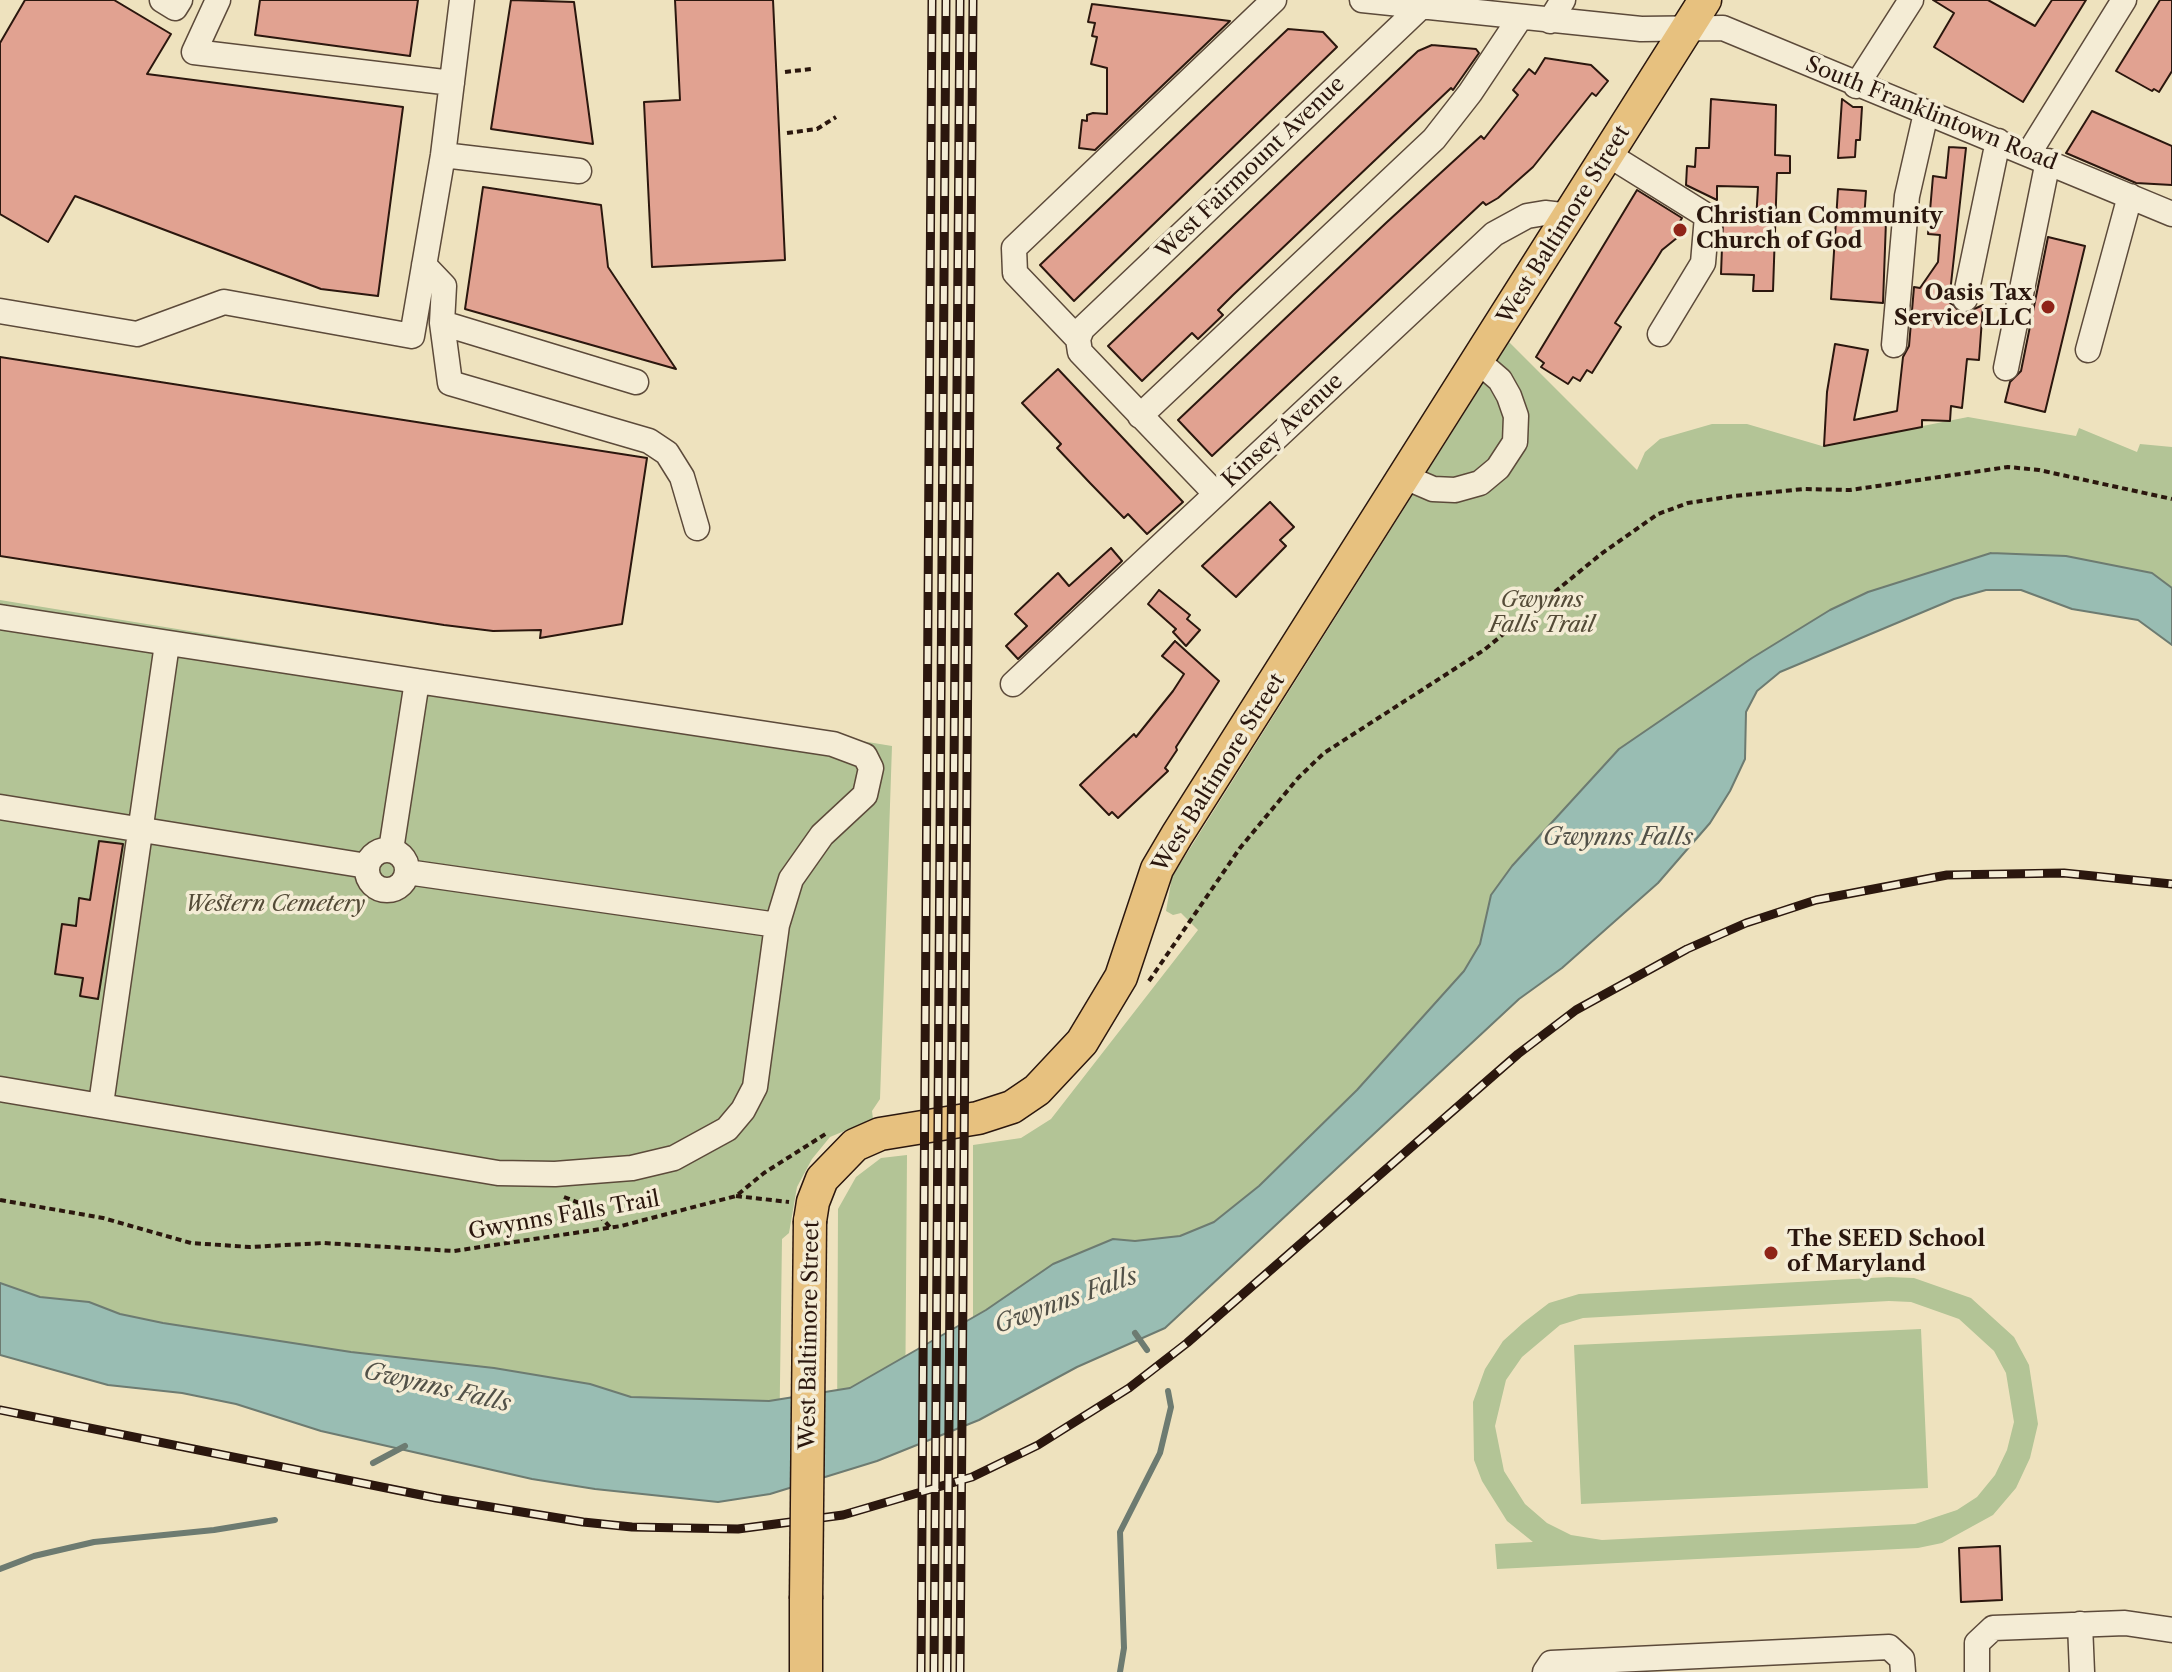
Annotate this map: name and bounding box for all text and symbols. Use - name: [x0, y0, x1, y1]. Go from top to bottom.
- street label: South Franklintown Road: [1801, 51, 2061, 177]
- street label: West Fairmount Avenue: [1151, 71, 1351, 265]
- street label: West Baltimore Street: [1492, 121, 1636, 329]
- place label: Christian Community Church of God: [1696, 204, 1943, 256]
- marker: Christian Community Church of God: [1671, 221, 1689, 239]
- place label: Oasis Tax Service LLC: [1894, 281, 2032, 332]
- marker: Oasis Tax Service LLC: [2039, 298, 2057, 316]
- street label: Kinsey Avenue: [1217, 368, 1349, 494]
- park label: Gwynns Falls Trail: [1489, 588, 1595, 640]
- street label: West Baltimore Street: [1147, 669, 1291, 877]
- water label: Gwynns Falls: [1543, 824, 1693, 852]
- park label: Western Cemetery: [185, 892, 365, 918]
- street label: Gwynns Falls Trail: [466, 1186, 662, 1246]
- street label: West Baltimore Street: [795, 1220, 825, 1450]
- place label: The SEED School of Maryland: [1787, 1227, 1985, 1278]
- marker: The SEED School of Maryland: [1762, 1244, 1780, 1262]
- water label: Gwynns Falls: [990, 1262, 1142, 1340]
- water label: Gwynns Falls: [360, 1357, 514, 1419]

